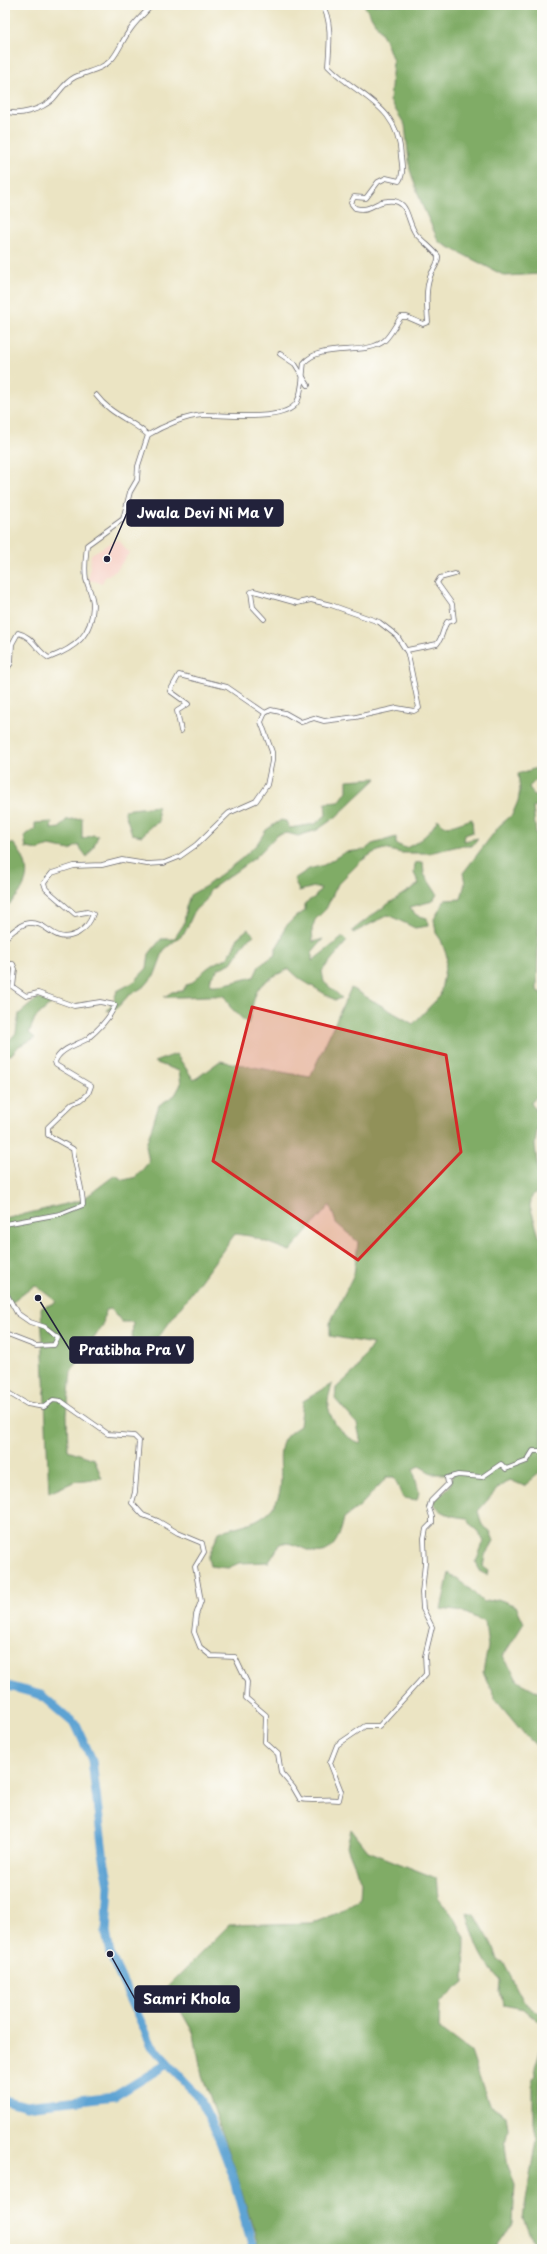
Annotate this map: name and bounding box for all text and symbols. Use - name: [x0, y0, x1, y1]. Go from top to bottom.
- callout: Jwala Devi Ni Ma V: [127, 500, 283, 526]
- text: Jwala Devi Ni Ma V: [137, 502, 274, 523]
- callout: Pratibha Pra V: [70, 1337, 193, 1363]
- text: Pratibha Pra V: [79, 1339, 185, 1360]
- callout: Samri Khola: [135, 1986, 239, 2012]
- text: Samri Khola: [143, 1988, 231, 2009]

